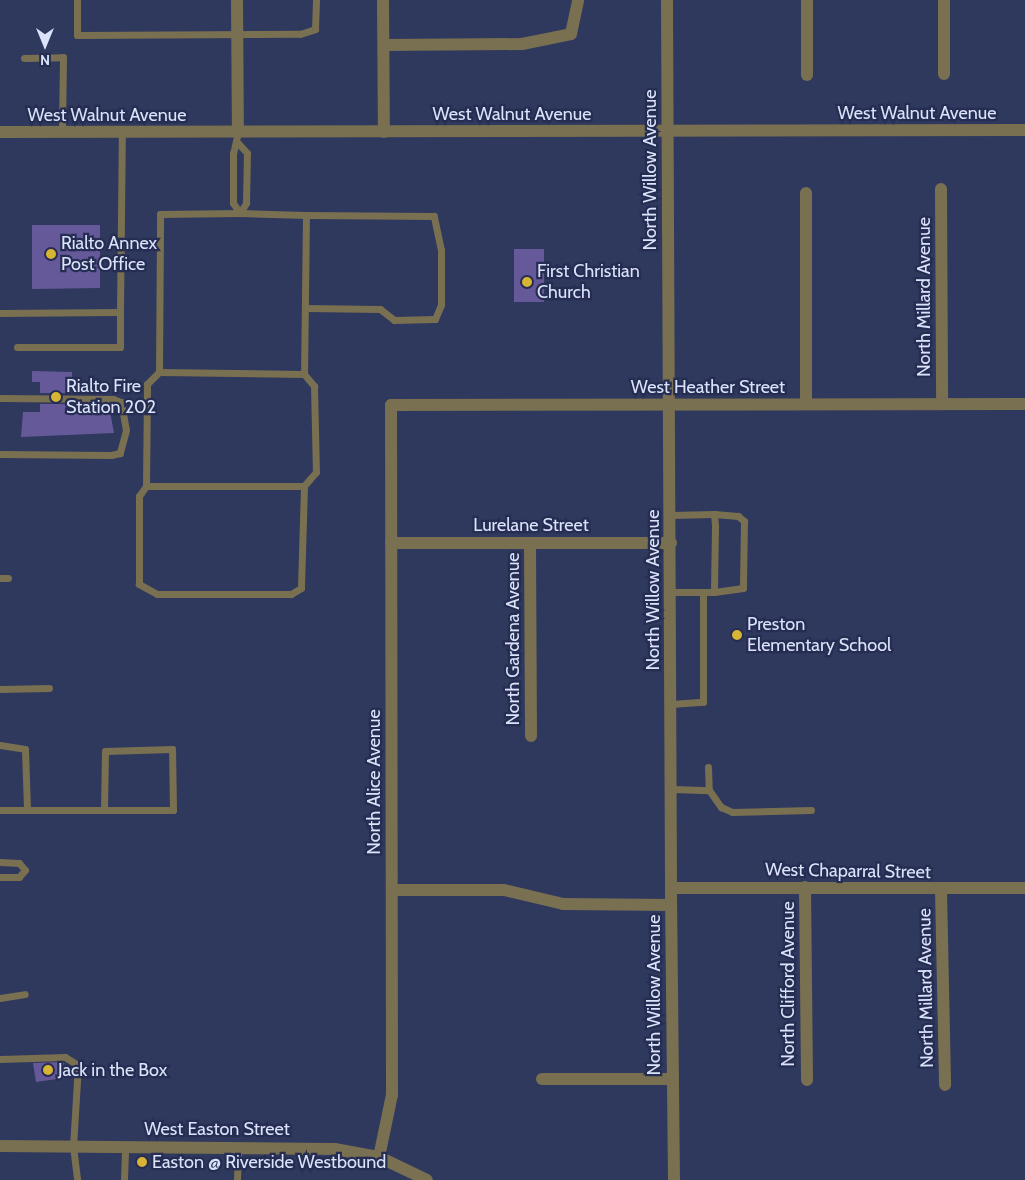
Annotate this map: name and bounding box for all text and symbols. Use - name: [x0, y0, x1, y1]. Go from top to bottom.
- north arrow: [20, 20, 70, 70]
- text: N: [40, 51, 50, 69]
- street label: North Willow Avenue: [639, 89, 661, 251]
- street label: West Walnut Avenue: [838, 102, 996, 124]
- street label: West Walnut Avenue: [433, 103, 591, 125]
- street label: West Walnut Avenue: [28, 104, 186, 126]
- street label: North Millard Avenue: [913, 217, 935, 377]
- place label: Rialto Annex Post Office: [61, 233, 157, 276]
- marker: Rialto Annex Post Office: [45, 248, 57, 260]
- place label: First Christian Church: [537, 261, 640, 304]
- marker: First Christian Church: [521, 276, 533, 288]
- place label: Rialto Fire Station 202: [66, 376, 156, 418]
- street label: West Heather Street: [631, 376, 785, 398]
- marker: Rialto Fire Station 202: [50, 391, 62, 403]
- street label: North Willow Avenue: [642, 509, 664, 671]
- street label: Lurelane Street: [473, 514, 589, 536]
- street label: North Gardena Avenue: [502, 552, 524, 726]
- place label: Preston Elementary School: [747, 614, 891, 656]
- marker: Preston Elementary School: [731, 629, 743, 641]
- street label: North Alice Avenue: [363, 709, 385, 855]
- street label: West Chaparral Street: [765, 859, 931, 883]
- street label: North Clifford Avenue: [777, 901, 799, 1067]
- street label: North Millard Avenue: [914, 908, 938, 1068]
- street label: North Willow Avenue: [643, 914, 665, 1076]
- place label: Jack in the Box: [58, 1059, 167, 1081]
- marker: Jack in the Box: [42, 1064, 54, 1076]
- street label: West Easton Street: [144, 1118, 290, 1140]
- place label: Easton @ Riverside Westbound: [152, 1151, 386, 1173]
- marker: Easton @ Riverside Westbound: [136, 1156, 148, 1168]

